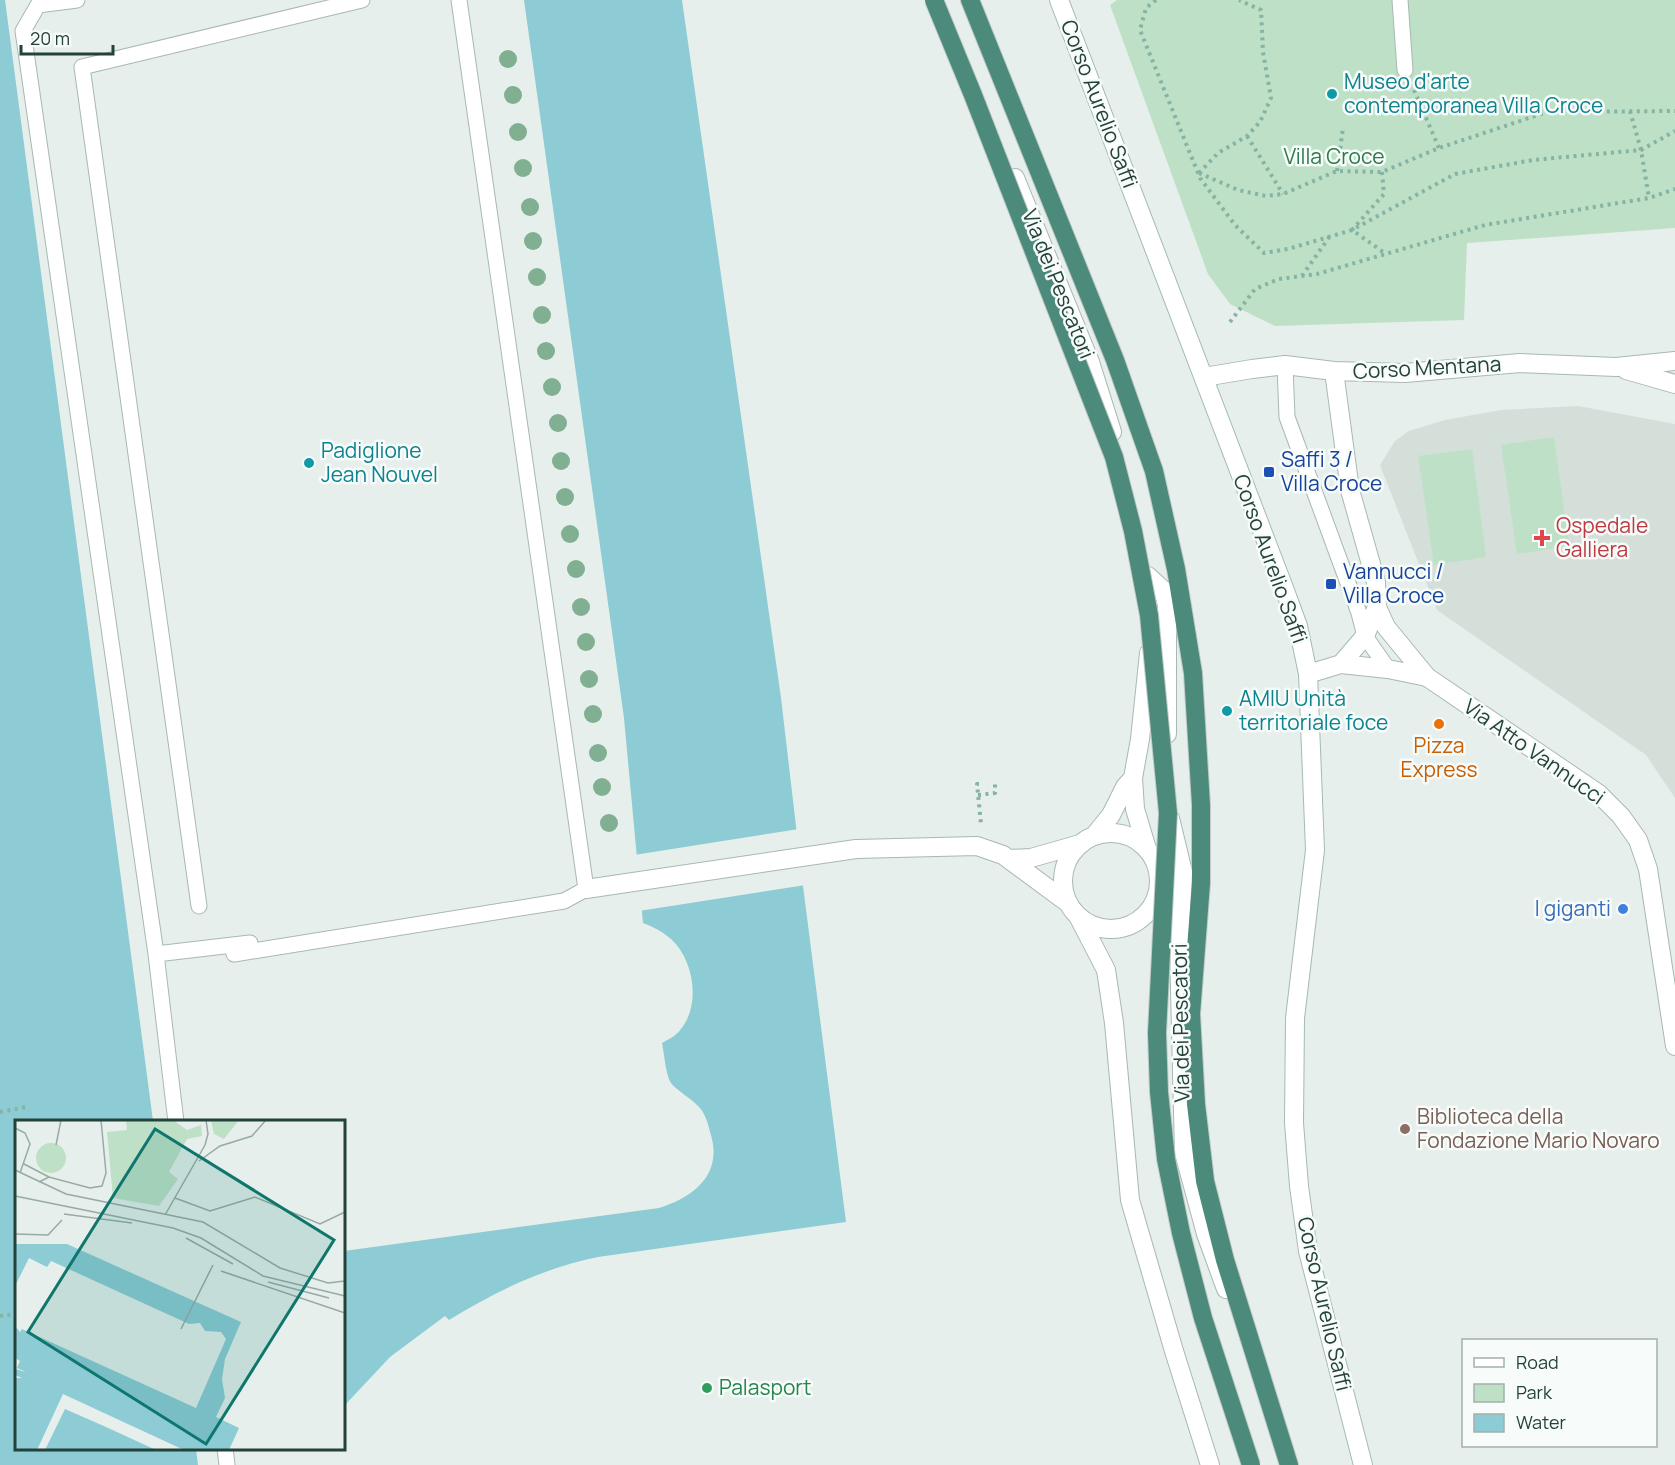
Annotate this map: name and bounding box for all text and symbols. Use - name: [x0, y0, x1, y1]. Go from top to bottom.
- street label: Corso Aurelio Saffi: [1055, 16, 1145, 192]
- scale bar: [21, 18, 112, 56]
- text: 20 m: [30, 26, 70, 50]
- place label: Museo d'arte contemporanea Villa Croce: [1344, 67, 1603, 119]
- marker: Museo d'arte contemporanea Villa Croce: [1325, 87, 1339, 101]
- park label: Villa Croce: [1283, 142, 1385, 170]
- street label: Via dei Pescatori: [1016, 205, 1102, 363]
- street label: Corso Mentana: [1352, 349, 1502, 385]
- place label: Padiglione Jean Nouvel: [321, 436, 438, 488]
- place label: Saffi 3 / Villa Croce: [1281, 445, 1382, 497]
- marker: Padiglione Jean Nouvel: [302, 456, 316, 470]
- marker: Saffi 3 / Villa Croce: [1262, 465, 1276, 479]
- street label: Corso Aurelio Saffi: [1227, 470, 1315, 647]
- place label: Ospedale Galliera: [1556, 511, 1648, 563]
- marker: Ospedale Galliera: [1533, 529, 1551, 547]
- place label: Vannucci / Villa Croce: [1343, 557, 1444, 609]
- marker: Vannucci / Villa Croce: [1324, 577, 1338, 591]
- place label: AMIU Unità territoriale foce: [1239, 684, 1388, 736]
- street label: Via Atto Vannucci: [1458, 692, 1611, 811]
- marker: AMIU Unità territoriale foce: [1220, 704, 1234, 718]
- marker: Pizza Express: [1432, 717, 1446, 731]
- place label: Pizza Express: [1400, 731, 1478, 783]
- place label: I giganti: [1535, 894, 1611, 922]
- marker: I giganti: [1616, 902, 1630, 916]
- street label: Via dei Pescatori: [1165, 943, 1195, 1103]
- place label: Biblioteca della Fondazione Mario Novaro: [1417, 1102, 1660, 1154]
- inset map: [15, 1120, 345, 1450]
- marker: Biblioteca della Fondazione Mario Novaro: [1398, 1122, 1412, 1136]
- street label: Corso Aurelio Saffi: [1291, 1214, 1359, 1394]
- legend: [1462, 1339, 1657, 1447]
- text: Road: [1516, 1350, 1559, 1374]
- place label: Palasport: [719, 1373, 811, 1401]
- text: Park: [1516, 1380, 1553, 1404]
- marker: Palasport: [700, 1381, 714, 1395]
- text: Water: [1516, 1410, 1566, 1434]

